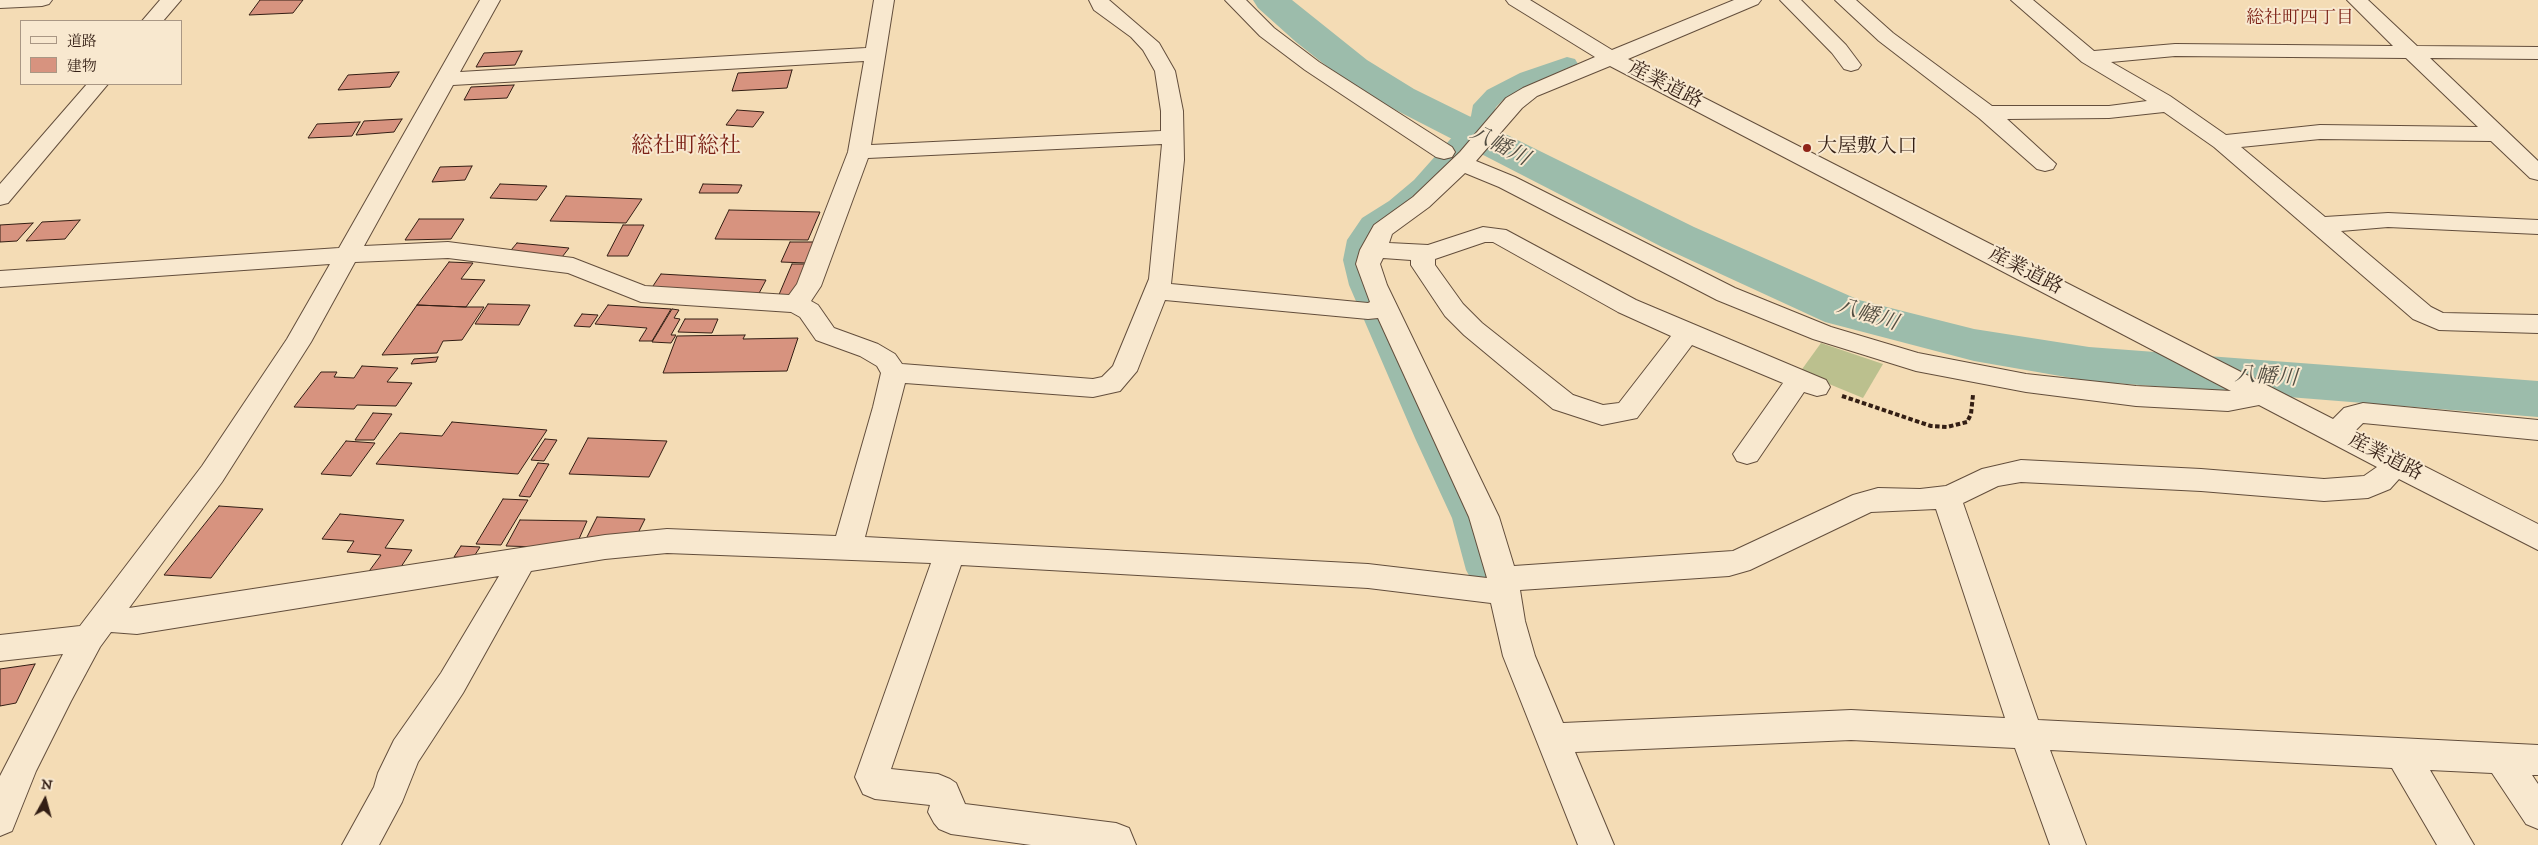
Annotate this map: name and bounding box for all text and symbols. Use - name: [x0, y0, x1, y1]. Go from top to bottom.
- district label: 総社町四丁目: [2246, 8, 2354, 30]
- legend: [20, 20, 182, 85]
- text: 道路: [67, 32, 97, 51]
- text: 建物: [67, 57, 97, 76]
- street label: 産業道路: [1624, 57, 1706, 115]
- water label: 八幡川: [1465, 121, 1533, 173]
- district label: 総社町総社: [631, 134, 741, 160]
- place label: 大屋敷入口: [1817, 136, 1917, 160]
- marker: 大屋敷入口: [1801, 142, 1813, 154]
- street label: 産業道路: [1984, 243, 2066, 301]
- water label: 八幡川: [1833, 295, 1901, 337]
- water label: 八幡川: [2234, 363, 2298, 393]
- street label: 産業道路: [2344, 429, 2426, 487]
- north arrow: [20, 775, 70, 825]
- text: N: [40, 775, 54, 795]

